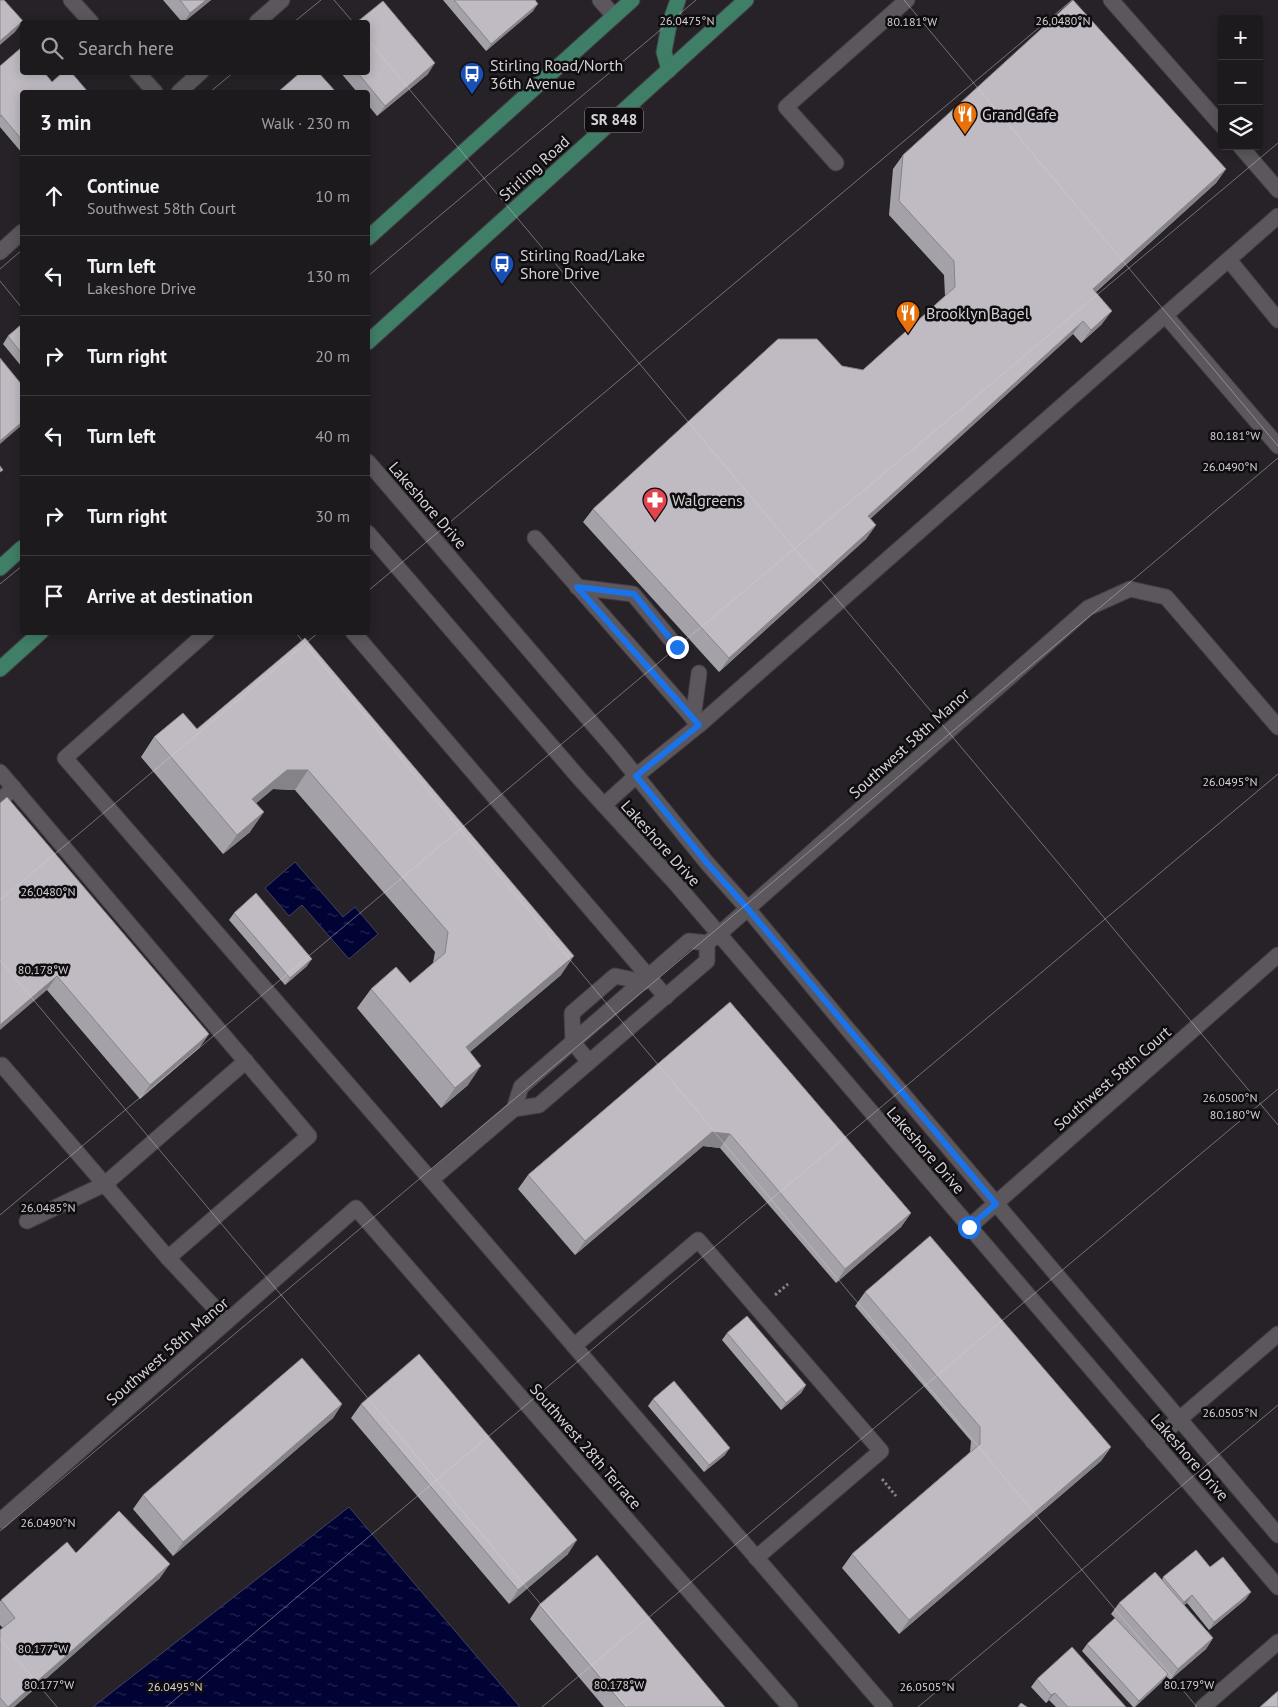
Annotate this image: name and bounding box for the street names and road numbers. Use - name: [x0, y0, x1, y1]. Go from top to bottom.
- road number: SR 848: [585, 108, 643, 132]
- street label: Stirling Road: [495, 131, 573, 205]
- street label: Lakeshore Drive: [385, 457, 471, 553]
- street label: Southwest 58th Manor: [845, 683, 974, 802]
- street label: Lakeshore Drive: [617, 796, 705, 890]
- street label: Southwest 58th Court: [1049, 1021, 1175, 1134]
- street label: Lakeshore Drive: [883, 1102, 969, 1198]
- street label: Southwest 58th Manor: [102, 1292, 233, 1409]
- street label: Southwest 28th Terrace: [526, 1379, 646, 1513]
- street label: Lakeshore Drive: [1147, 1409, 1233, 1505]

